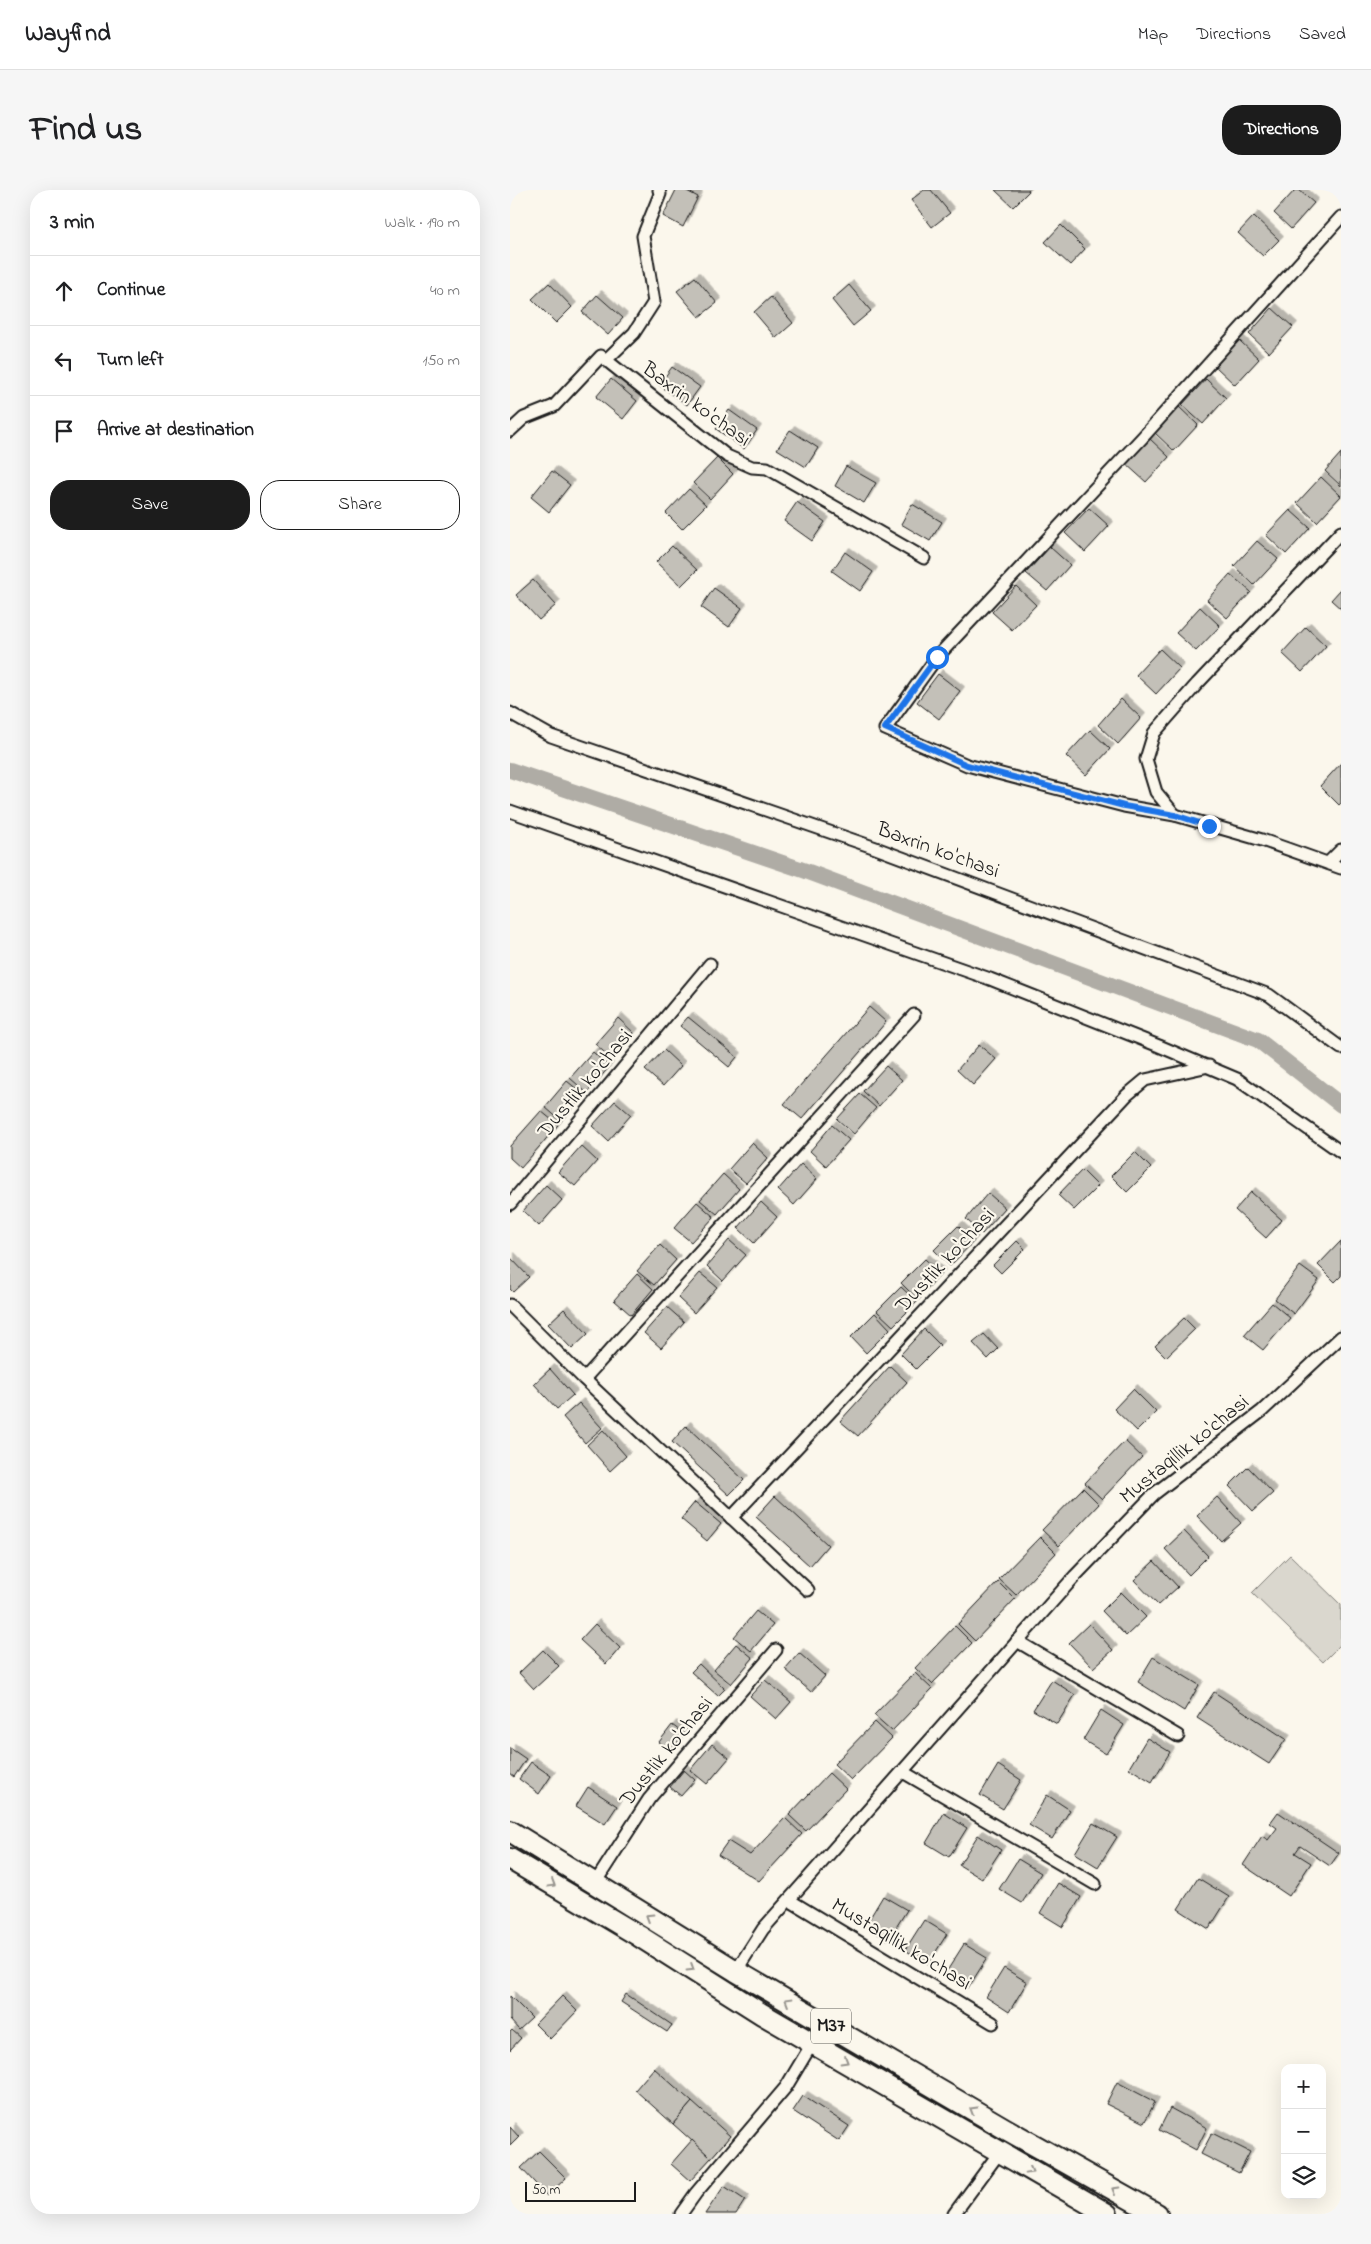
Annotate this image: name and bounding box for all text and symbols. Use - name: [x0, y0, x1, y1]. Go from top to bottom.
- text: Wayfind: [25, 17, 111, 52]
- text: Map: [1138, 22, 1168, 48]
- text: Directions: [1196, 22, 1271, 48]
- text: Saved: [1299, 22, 1346, 48]
- text: Find us: [30, 105, 142, 156]
- button: Directions: [1222, 105, 1341, 155]
- text: 3 min: [50, 208, 94, 238]
- text: Walk · 190 m: [385, 211, 460, 235]
- icon: ahead: [50, 277, 78, 305]
- text: Continue: [97, 277, 165, 304]
- text: 40 m: [430, 279, 460, 303]
- icon: left: [50, 347, 78, 375]
- text: Turn left: [97, 347, 164, 374]
- text: 150 m: [422, 349, 460, 373]
- street label: Baxrin ko'chasi: [635, 355, 757, 455]
- icon: arrive: [50, 417, 78, 445]
- text: Arrive at destination: [97, 417, 254, 444]
- button: Save: [50, 480, 250, 530]
- button: Share: [260, 480, 460, 530]
- route start: [926, 646, 949, 669]
- street label: Baxrin ko'chasi: [872, 815, 1003, 887]
- route end: [1198, 815, 1221, 838]
- street label: Dustlik ko'chasi: [531, 1023, 641, 1146]
- street label: Dustlik ko'chasi: [889, 1202, 1003, 1321]
- street label: Mustaqillik ko'chasi: [1114, 1388, 1256, 1512]
- street label: Dustlik ko'chasi: [612, 1690, 721, 1814]
- one-way arrow: [546, 1877, 555, 1887]
- street label: Mustaqillik ko'chasi: [825, 1891, 977, 1999]
- one-way arrow: [645, 1914, 654, 1924]
- one-way arrow: [685, 1962, 694, 1972]
- one-way arrow: [785, 1997, 794, 2007]
- road number: M37: [811, 2008, 851, 2044]
- one-way arrow: [840, 2054, 849, 2064]
- map controls: [1281, 2064, 1326, 2199]
- button: +: [1281, 2064, 1326, 2109]
- one-way arrow: [970, 2106, 979, 2116]
- button: −: [1281, 2109, 1326, 2154]
- button: layers: [1281, 2154, 1326, 2199]
- one-way arrow: [1025, 2164, 1034, 2174]
- scale bar: [525, 2179, 636, 2202]
- text: 50 m: [532, 2180, 560, 2201]
- one-way arrow: [1111, 2186, 1120, 2196]

